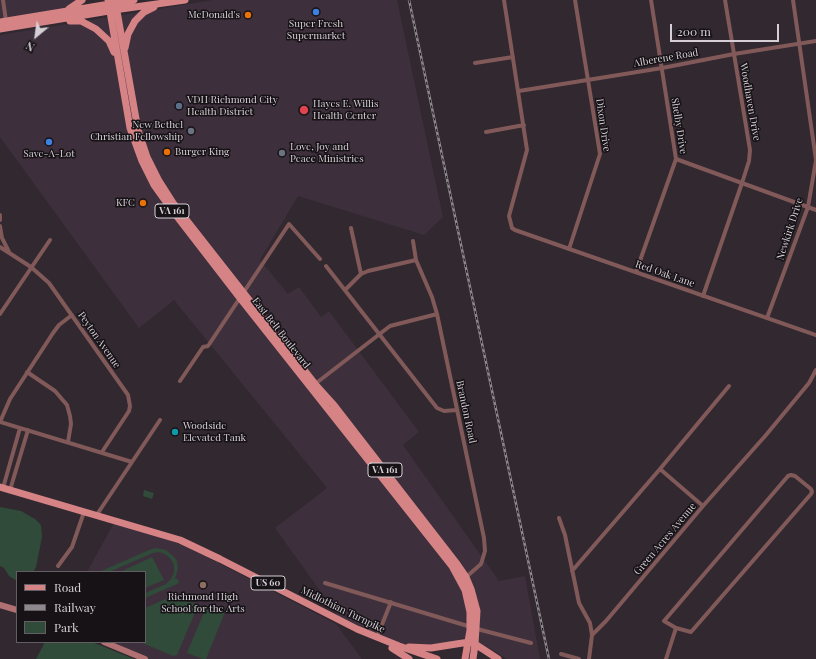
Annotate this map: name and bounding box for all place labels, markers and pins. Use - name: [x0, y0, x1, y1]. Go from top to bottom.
- marker: Super Fresh Supermarket: [311, 7, 321, 17]
- place label: McDonald's: [188, 9, 240, 21]
- marker: McDonald's: [243, 10, 253, 20]
- place label: Super Fresh Supermarket: [287, 18, 345, 42]
- place label: VDH Richmond City Health District: [187, 94, 278, 118]
- place label: Hayes E. Willis Health Center: [313, 98, 378, 122]
- marker: VDH Richmond City Health District: [174, 101, 184, 111]
- marker: Hayes E. Willis Health Center: [298, 104, 310, 116]
- place label: New Bethel Christian Fellowship: [90, 119, 183, 142]
- marker: New Bethel Christian Fellowship: [186, 126, 196, 136]
- marker: Save-A-Lot: [44, 137, 54, 147]
- place label: Love, Joy and Peace Ministries: [290, 141, 364, 164]
- place label: Burger King: [175, 146, 229, 158]
- marker: Burger King: [162, 147, 172, 157]
- place label: Save-A-Lot: [23, 148, 75, 160]
- marker: Love, Joy and Peace Ministries: [277, 148, 287, 158]
- place label: KFC: [116, 197, 135, 209]
- marker: KFC: [138, 198, 148, 208]
- place label: Woodside Elevated Tank: [183, 420, 246, 444]
- marker: Woodside Elevated Tank: [170, 427, 180, 437]
- marker: Richmond High School for the Arts: [198, 580, 208, 590]
- place label: Richmond High School for the Arts: [161, 591, 245, 614]

